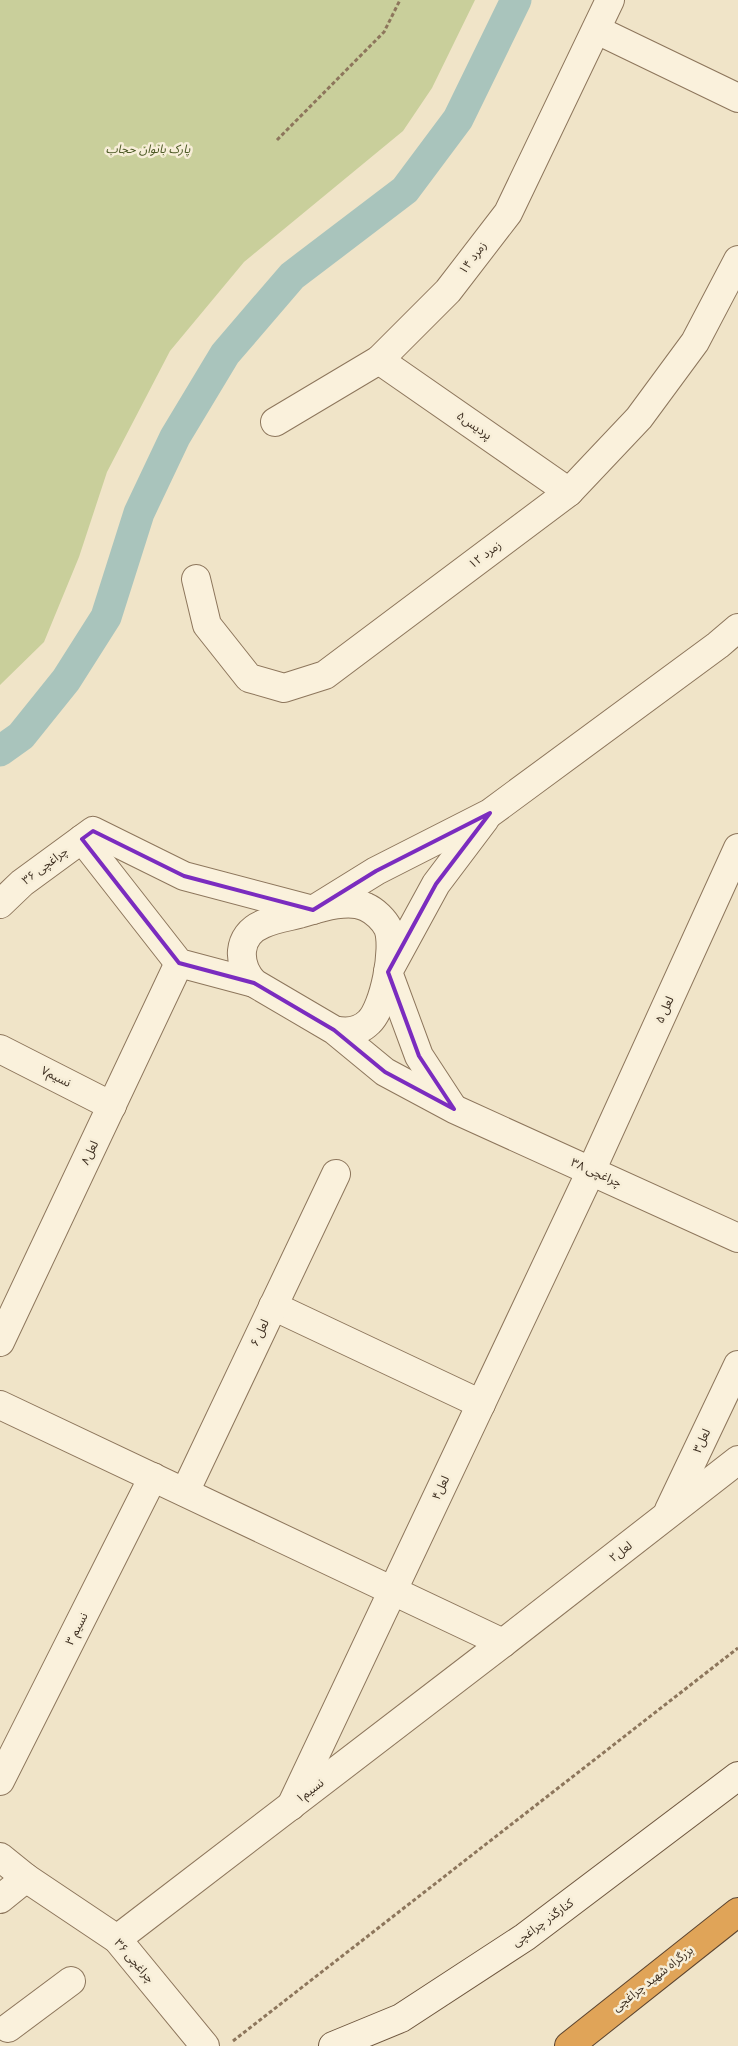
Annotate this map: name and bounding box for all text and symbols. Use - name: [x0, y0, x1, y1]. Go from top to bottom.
- park label: پارک بانوان حجاب: [106, 137, 191, 162]
- street label: زمرد ۱۴: [452, 236, 494, 280]
- street label: پردیس۵: [451, 404, 497, 448]
- street label: زمرد ۱۲: [463, 534, 507, 576]
- street label: چراغچی ۳۶: [16, 840, 74, 892]
- street label: لعل ۵: [648, 992, 682, 1028]
- street label: نسیم۷: [36, 1059, 76, 1095]
- street label: لعل۸: [73, 1136, 107, 1170]
- street label: چراغچی ۳۸: [566, 1151, 626, 1195]
- street label: لعل ۶: [243, 1315, 277, 1351]
- street label: لعل۳: [685, 1424, 719, 1458]
- street label: لعل۴: [424, 1471, 458, 1505]
- street label: لعل۲: [603, 1534, 639, 1570]
- street label: نسیم ۳: [58, 1608, 96, 1650]
- street label: نسیم۱: [290, 1772, 330, 1810]
- street label: کنارگذر چراغچی: [506, 1891, 580, 1954]
- street label: چراغچی ۳۶: [107, 1933, 161, 1989]
- street label: بزرگراه شهید چراغچی: [606, 1939, 700, 2019]

